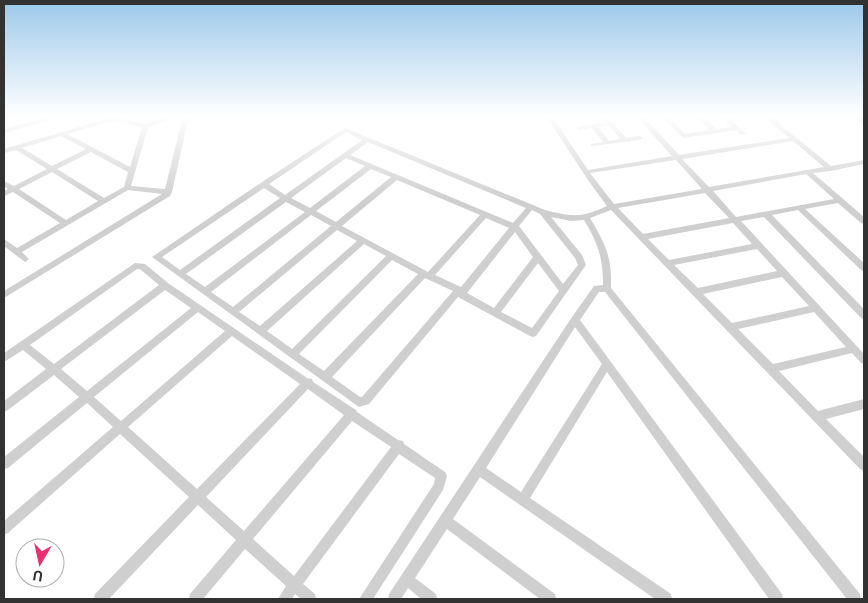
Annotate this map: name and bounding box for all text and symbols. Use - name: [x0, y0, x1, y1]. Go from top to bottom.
- north arrow: [15, 538, 65, 588]
- text: U: [32, 567, 44, 585]

